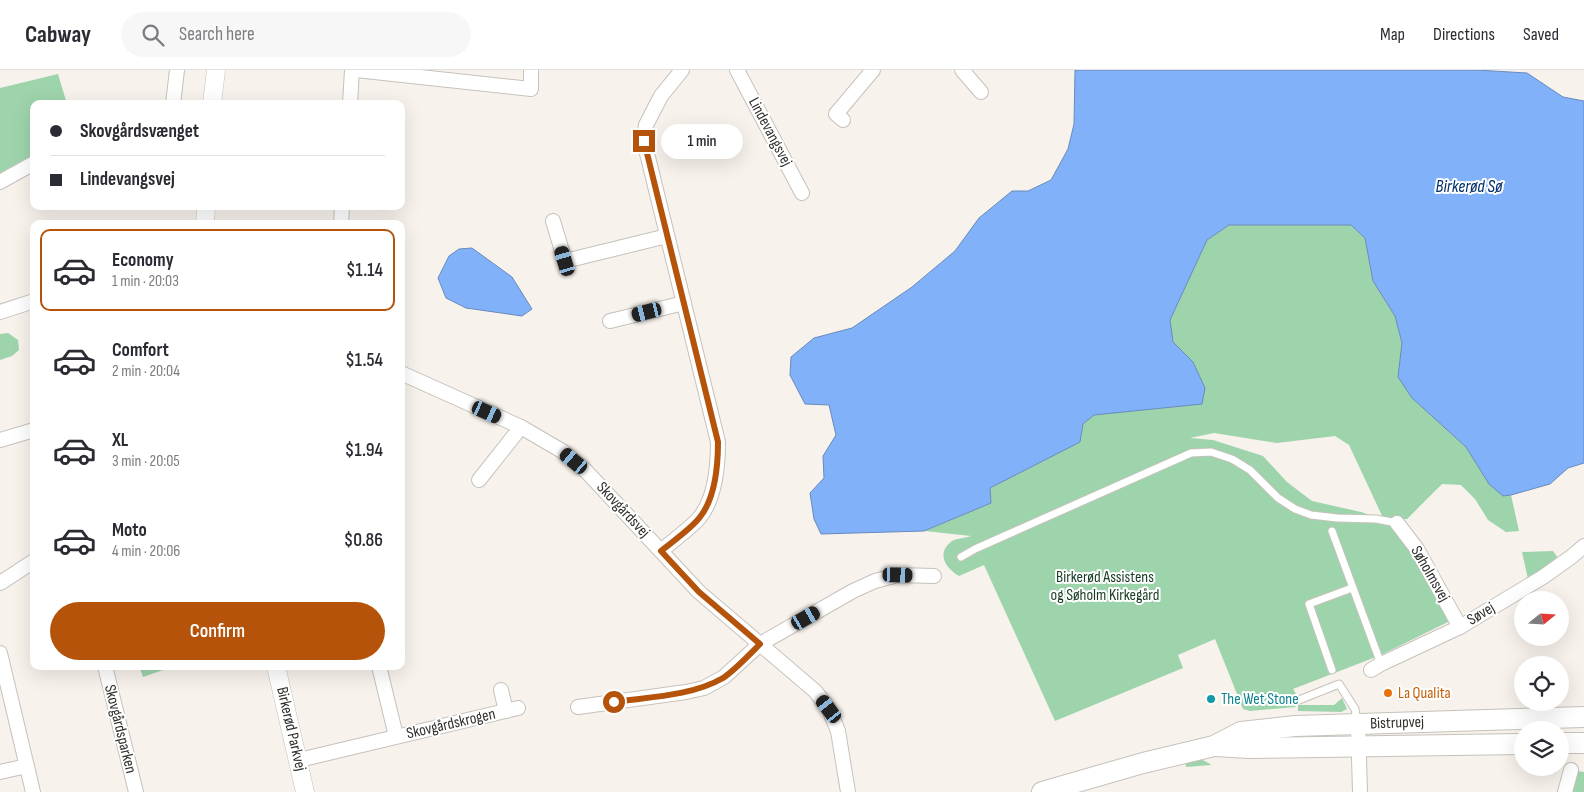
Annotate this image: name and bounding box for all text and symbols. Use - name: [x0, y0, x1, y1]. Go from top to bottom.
- search box: [121, 12, 471, 57]
- text: Cabway: [25, 20, 91, 49]
- icon: search: [139, 21, 167, 49]
- text: Search here: [179, 23, 255, 46]
- text: Map: [1380, 24, 1405, 45]
- text: Directions: [1433, 24, 1495, 45]
- text: Saved: [1523, 24, 1559, 45]
- street label: Lindevangsvej: [744, 94, 796, 170]
- text: Skovgårdsvænget: [80, 120, 199, 143]
- callout: 1 min: [662, 124, 744, 158]
- route end: [633, 130, 655, 152]
- text: 1 min: [687, 132, 717, 151]
- text: Lindevangsvej: [80, 168, 175, 191]
- water label: Birkerød Sø: [1436, 176, 1504, 197]
- car: [553, 244, 576, 278]
- icon: car: [52, 248, 97, 293]
- text: Economy: [112, 249, 174, 272]
- text: $1.14: [346, 259, 383, 282]
- text: 1 min · 20:03: [112, 272, 179, 291]
- car: [630, 301, 663, 323]
- icon: car: [52, 338, 97, 383]
- text: Comfort: [112, 339, 169, 362]
- text: $1.54: [345, 349, 383, 372]
- text: 2 min · 20:04: [112, 362, 180, 381]
- car: [470, 399, 503, 425]
- icon: car: [52, 428, 97, 473]
- text: XL: [112, 429, 128, 452]
- text: $1.94: [345, 439, 383, 462]
- car: [557, 446, 590, 476]
- text: 3 min · 20:05: [112, 452, 180, 471]
- street label: Skovgårdsvej: [592, 478, 654, 542]
- icon: car: [52, 518, 97, 563]
- text: Moto: [112, 519, 147, 542]
- text: $0.86: [344, 529, 383, 552]
- text: 4 min · 20:06: [112, 542, 180, 561]
- street label: Søholmsvej: [1406, 543, 1454, 605]
- car: [882, 567, 913, 583]
- park label: Birkerød Assistens og Søholm Kirkegård: [1051, 568, 1159, 605]
- north arrow: [1514, 591, 1569, 646]
- map controls: [1514, 591, 1569, 776]
- street label: Søvej: [1464, 598, 1498, 630]
- button: Confirm: [50, 602, 385, 660]
- car: [789, 604, 822, 632]
- button: locate: [1514, 656, 1569, 711]
- street label: Skovgårdsparken: [100, 683, 140, 775]
- place label: La Qualita: [1398, 684, 1451, 703]
- street label: Birkerød Parkvej: [272, 685, 310, 773]
- marker: La Qualita: [1382, 687, 1394, 699]
- place label: The Wet Stone: [1221, 690, 1299, 709]
- route start: [603, 691, 625, 713]
- car: [813, 693, 844, 725]
- marker: The Wet Stone: [1205, 693, 1217, 705]
- street label: Skovgårdskrogen: [405, 705, 497, 743]
- street label: Bistrupvej: [1370, 713, 1424, 733]
- button: layers: [1514, 721, 1569, 776]

